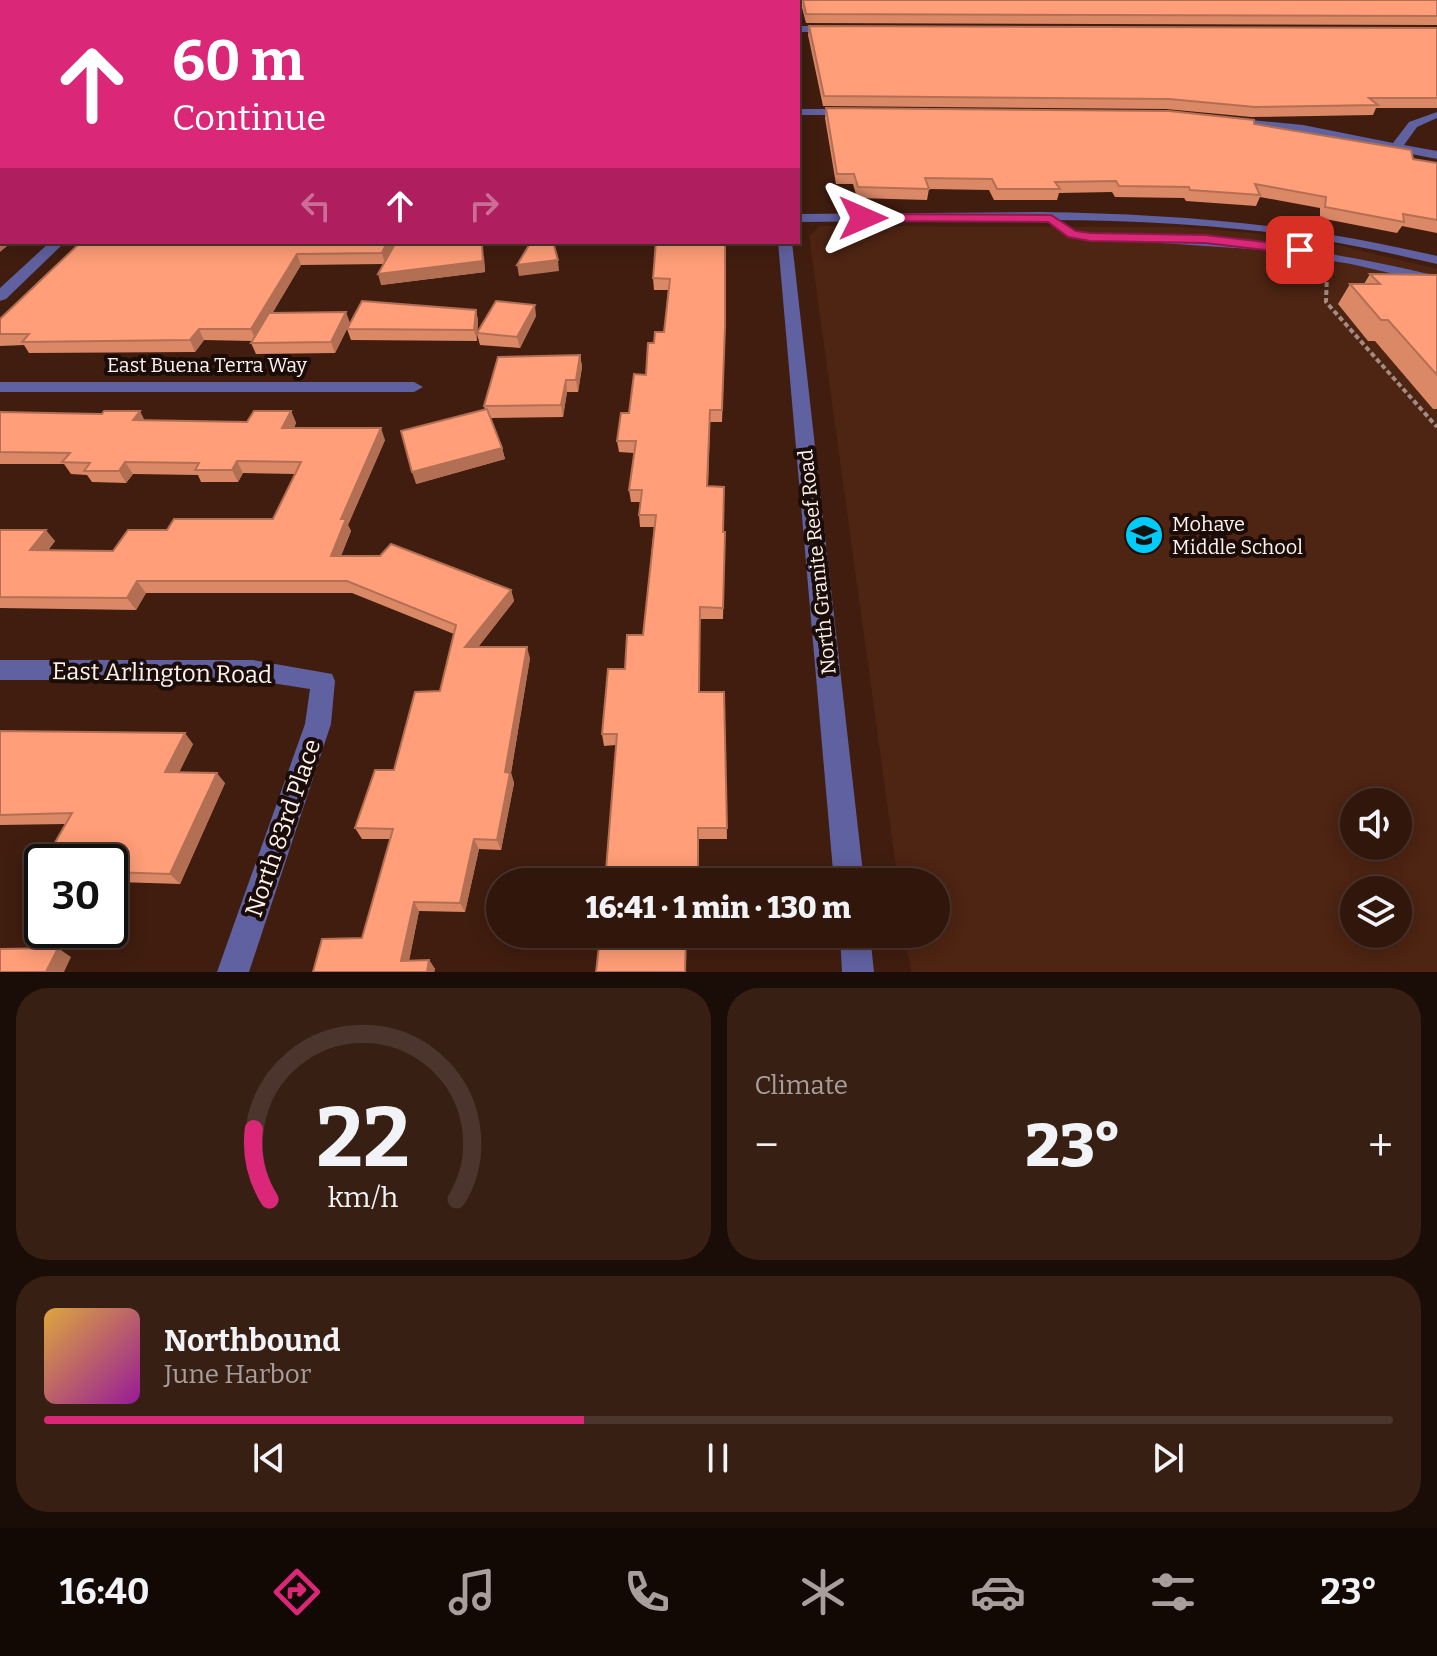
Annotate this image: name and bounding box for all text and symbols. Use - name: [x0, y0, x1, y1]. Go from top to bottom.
- text: 60 m: [172, 28, 304, 95]
- icon: ahead: [40, 32, 144, 136]
- text: Continue: [172, 96, 326, 140]
- position arrow: [821, 176, 905, 260]
- icon: left: [294, 184, 338, 228]
- icon: ahead: [378, 184, 422, 228]
- icon: right: [462, 184, 506, 228]
- pin: [1266, 216, 1334, 284]
- icon: arrive: [1278, 228, 1322, 272]
- street label: East Buena Terra Way: [107, 353, 308, 377]
- street label: North Granite Reef Road: [793, 448, 841, 676]
- place label: Mohave Middle School: [1172, 512, 1303, 559]
- school or university icon: Mohave Middle School: [1123, 514, 1165, 556]
- street label: East Arlington Road: [52, 657, 272, 689]
- street label: North 83rd Place: [239, 735, 327, 921]
- map controls: [1340, 788, 1412, 948]
- button: sound: [1340, 788, 1412, 860]
- speed limit sign: 30: [24, 844, 128, 948]
- button: layers: [1340, 876, 1412, 948]
- text: 16:41 · 1 min · 130 m: [585, 890, 851, 926]
- text: Climate: [755, 1070, 848, 1101]
- text: 22: [316, 1088, 410, 1188]
- text: 23°: [1026, 1110, 1121, 1182]
- text: −: [755, 1119, 779, 1172]
- text: +: [1368, 1119, 1393, 1172]
- text: km/h: [328, 1180, 399, 1215]
- text: Northbound: [164, 1323, 340, 1359]
- text: June Harbor: [164, 1359, 311, 1390]
- icon: previous: [247, 1436, 291, 1480]
- icon: pause: [696, 1436, 740, 1480]
- icon: next: [1146, 1436, 1190, 1480]
- icon: directions: [269, 1564, 325, 1620]
- icon: music: [444, 1564, 500, 1620]
- icon: phone: [619, 1564, 675, 1620]
- icon: climate: [795, 1564, 851, 1620]
- icon: car: [970, 1564, 1026, 1620]
- icon: filters: [1145, 1564, 1201, 1620]
- text: 16:40: [60, 1570, 150, 1614]
- text: 23°: [1320, 1570, 1377, 1614]

